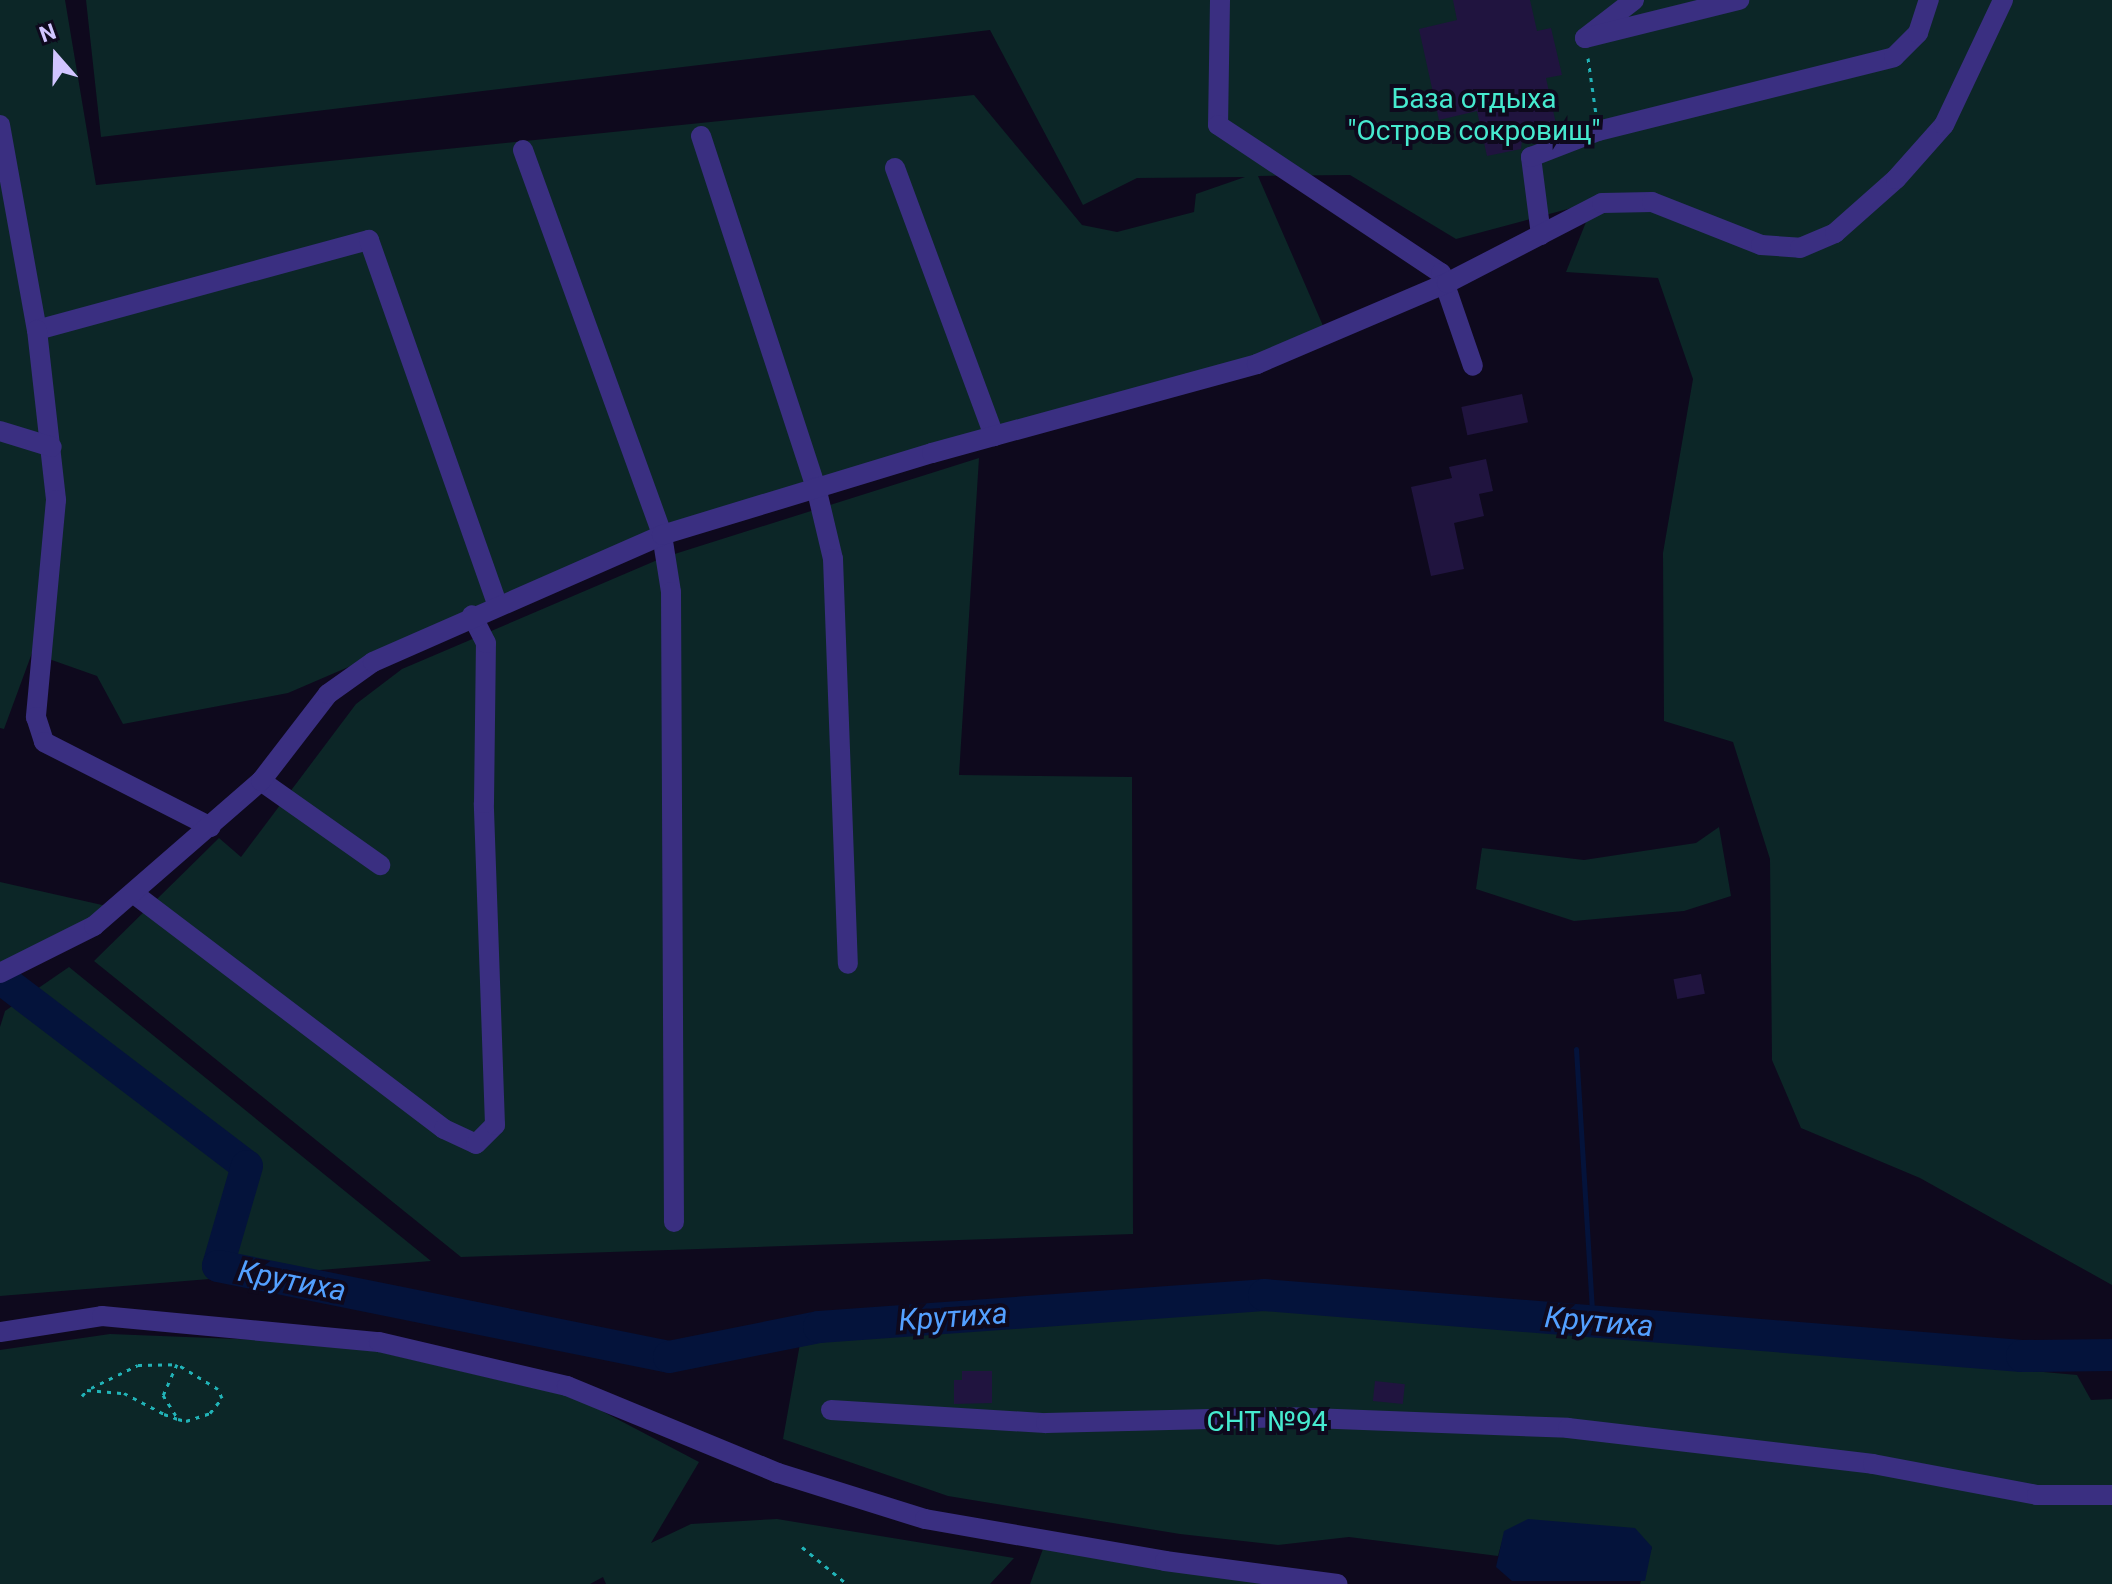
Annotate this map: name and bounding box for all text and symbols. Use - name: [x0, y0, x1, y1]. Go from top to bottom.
- north arrow: [16, 16, 96, 96]
- text: N: [36, 19, 59, 47]
- park label: База отдыха "Остров сокровищ": [1348, 82, 1600, 148]
- water label: Крутиха: [235, 1253, 349, 1309]
- water label: Крутиха: [897, 1295, 1009, 1339]
- water label: Крутиха: [1543, 1299, 1655, 1345]
- park label: СНТ №94: [1206, 1405, 1328, 1439]

